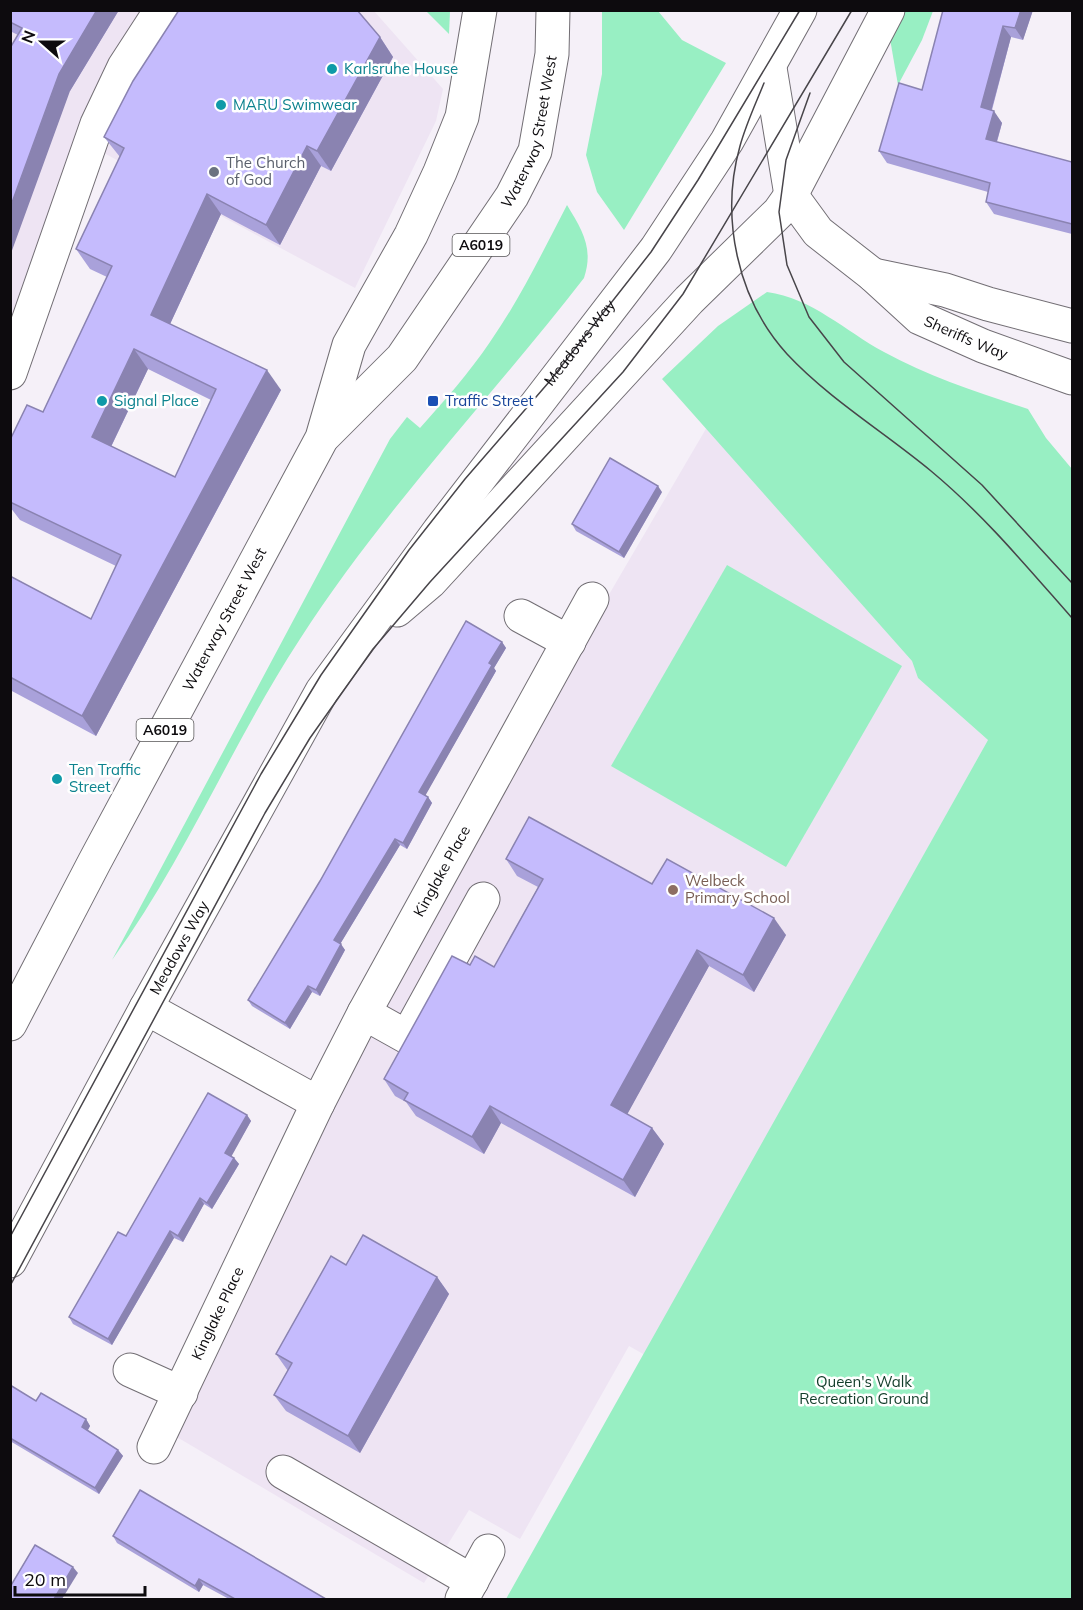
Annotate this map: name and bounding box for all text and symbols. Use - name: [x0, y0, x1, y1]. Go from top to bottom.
- north arrow: [12, 12, 72, 72]
- text: N: [16, 27, 39, 46]
- street label: Waterway Street West: [497, 54, 561, 212]
- place label: Karlsruhe House: [344, 59, 458, 78]
- marker: Karlsruhe House: [325, 62, 339, 76]
- place label: MARU Swimwear: [233, 95, 357, 114]
- marker: MARU Swimwear: [214, 98, 228, 112]
- place label: The Church of God: [226, 153, 305, 189]
- marker: The Church of God: [207, 165, 221, 179]
- road number: A6019: [452, 234, 510, 256]
- street label: Meadows Way: [540, 295, 619, 389]
- street label: Sheriffs Way: [921, 311, 1011, 363]
- place label: Signal Place: [114, 391, 199, 410]
- place label: Traffic Street: [445, 391, 534, 410]
- marker: Signal Place: [95, 394, 109, 408]
- marker: Traffic Street: [426, 394, 440, 408]
- street label: Waterway Street West: [178, 544, 270, 694]
- road number: A6019: [136, 719, 194, 741]
- place label: Ten Traffic Street: [69, 760, 141, 796]
- marker: Ten Traffic Street: [50, 772, 64, 786]
- street label: Kinglake Place: [409, 822, 474, 920]
- place label: Welbeck Primary School: [685, 871, 790, 907]
- marker: Welbeck Primary School: [666, 883, 680, 897]
- street label: Meadows Way: [145, 897, 213, 998]
- street label: Kinglake Place: [187, 1264, 248, 1363]
- park label: Queen's Walk Recreation Ground: [799, 1372, 929, 1408]
- scale bar: [15, 1559, 146, 1597]
- text: 20 m: [24, 1568, 66, 1591]

